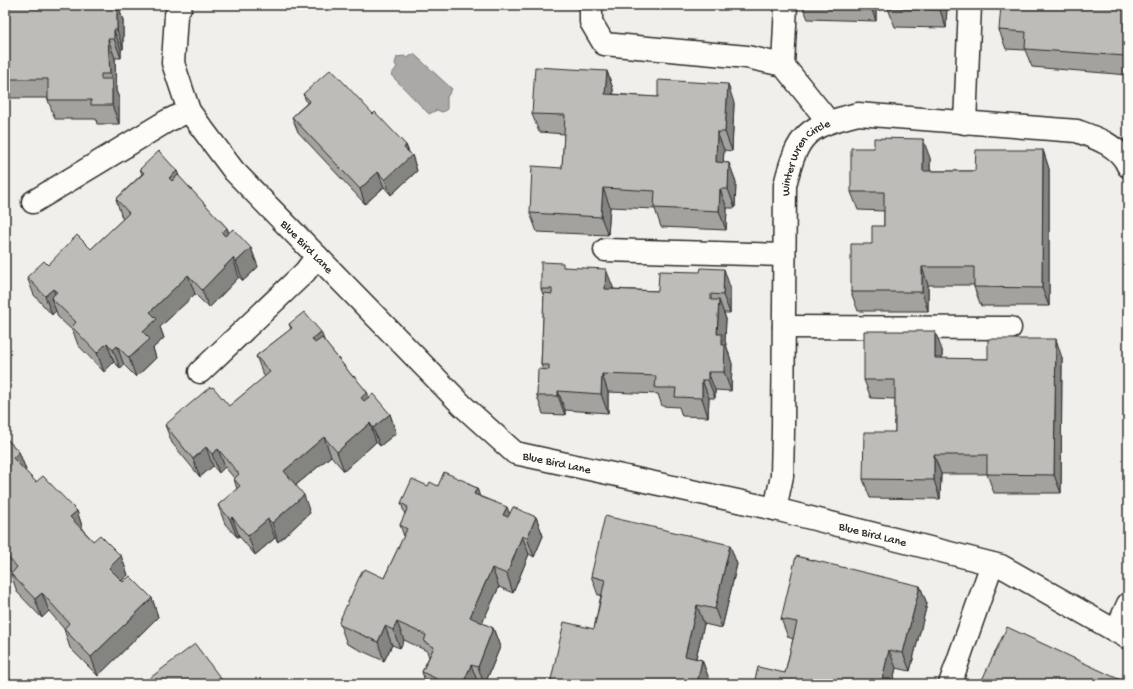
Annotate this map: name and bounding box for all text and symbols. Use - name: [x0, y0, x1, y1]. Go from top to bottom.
- street label: Winter Wren Circle: [780, 117, 833, 196]
- street label: Blue Bird Lane: [276, 217, 336, 278]
- street label: Blue Bird Lane: [520, 450, 593, 478]
- street label: Blue Bird Lane: [836, 520, 908, 551]

